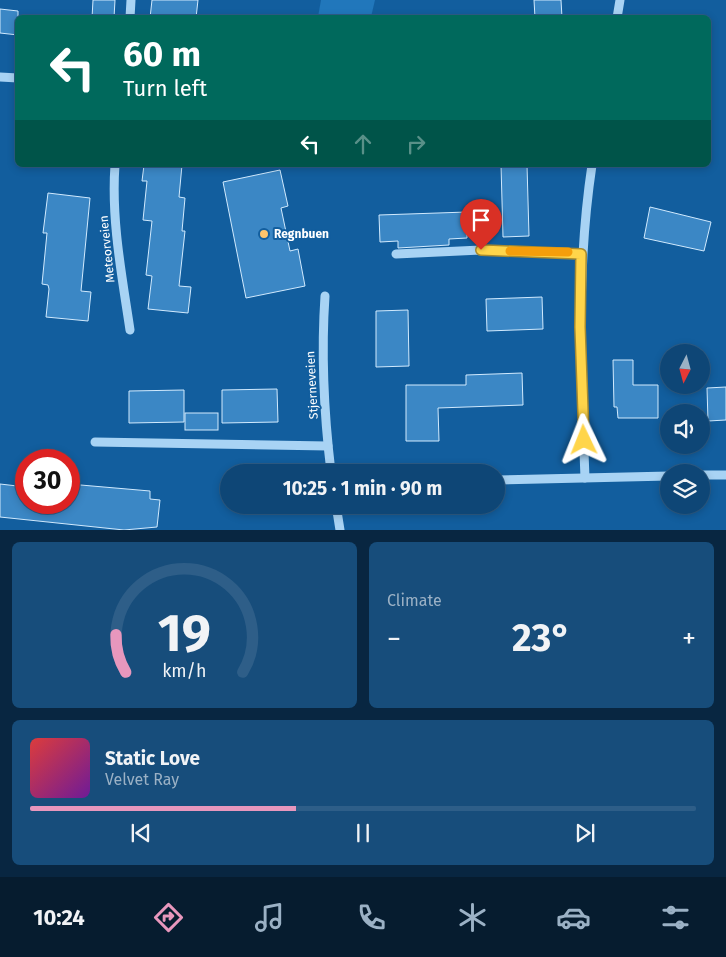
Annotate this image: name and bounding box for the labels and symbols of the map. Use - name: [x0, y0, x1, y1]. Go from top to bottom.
- pin: [460, 199, 502, 250]
- street label: Meteorveien: [97, 215, 117, 283]
- place label: Regnbuen: [274, 227, 329, 241]
- marker: Regnbuen: [258, 228, 270, 240]
- north arrow: [660, 344, 710, 394]
- street label: Stjerneveien: [303, 351, 321, 419]
- position arrow: [557, 413, 609, 465]
- speed limit sign: 30: [15, 449, 80, 514]

